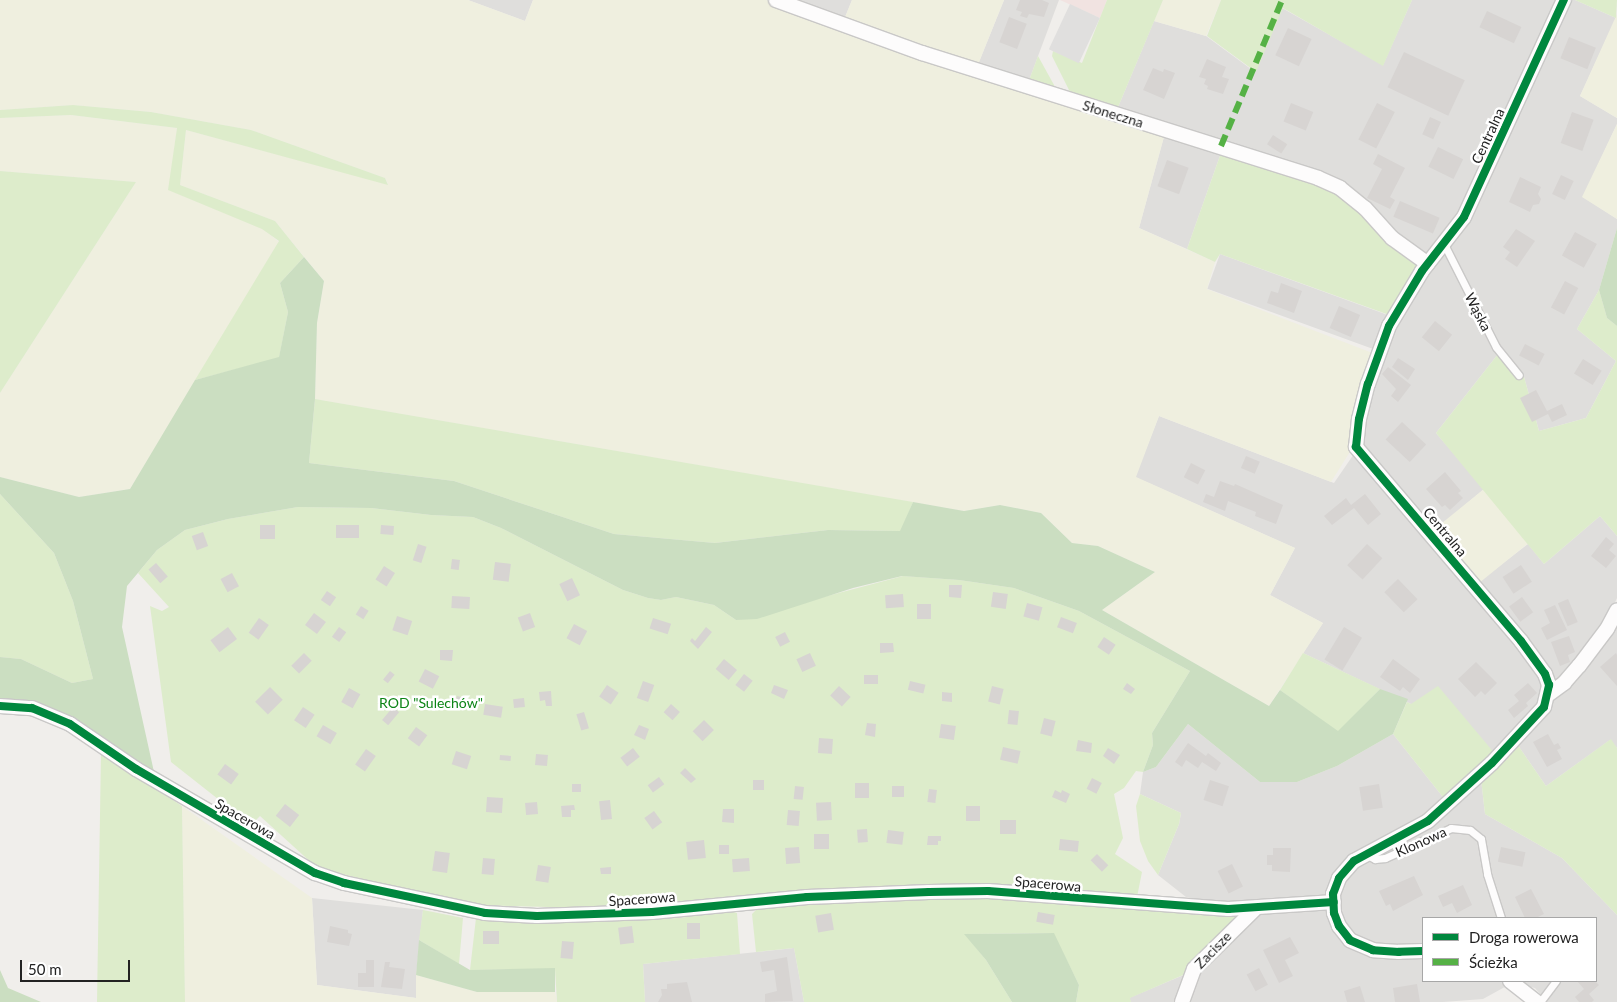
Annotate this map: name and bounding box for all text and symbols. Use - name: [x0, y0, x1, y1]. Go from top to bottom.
- street label: Słoneczna: [1081, 97, 1145, 131]
- street label: Centralna: [1468, 106, 1508, 166]
- street label: Wąska: [1461, 290, 1495, 334]
- street label: Centralna: [1419, 504, 1471, 560]
- park label: ROD "Sulechów": [379, 695, 483, 711]
- street label: Spacerowa: [212, 795, 278, 843]
- street label: Klonowa: [1393, 823, 1449, 861]
- street label: Spacerowa: [1014, 873, 1082, 895]
- street label: Spacerowa: [608, 888, 676, 910]
- legend: [1422, 917, 1597, 982]
- street label: Zacisze: [1191, 928, 1235, 972]
- text: Droga rowerowa: [1469, 928, 1579, 946]
- scale bar: [22, 950, 132, 982]
- text: Ścieżka: [1469, 953, 1518, 971]
- text: 50 m: [28, 960, 62, 978]

